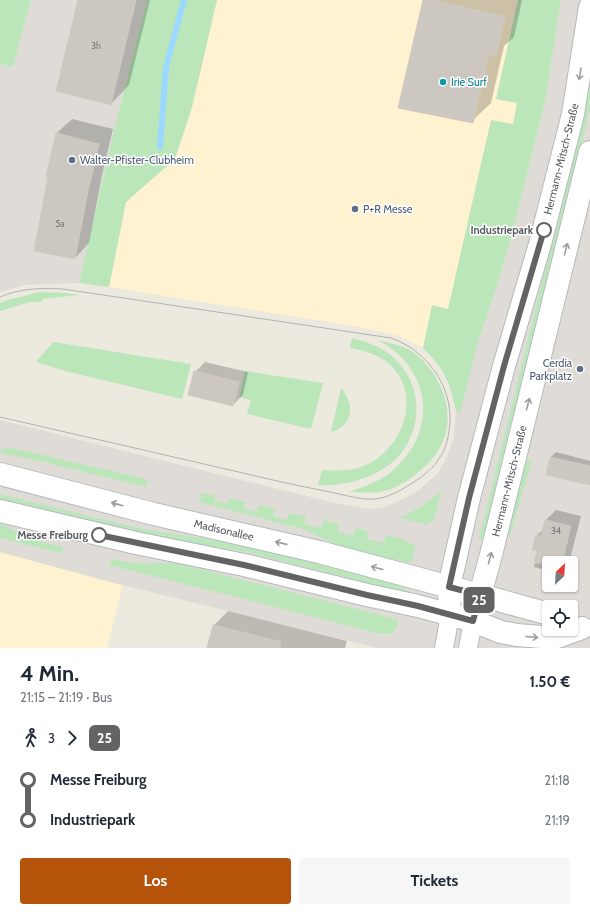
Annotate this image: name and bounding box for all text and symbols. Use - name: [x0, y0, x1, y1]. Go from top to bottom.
- house number: 3h: [91, 40, 101, 51]
- one-way arrow: [576, 67, 584, 80]
- place label: Irie Surf: [451, 75, 487, 89]
- marker: Irie Surf: [438, 77, 448, 87]
- street label: Hermann-Mitsch-Straße: [540, 102, 582, 216]
- place label: Walter-Pfister-Clubheim: [80, 153, 194, 167]
- marker: Walter-Pfister-Clubheim: [67, 155, 77, 165]
- place label: P+R Messe: [363, 202, 413, 216]
- marker: P+R Messe: [350, 204, 360, 214]
- house number: 5a: [55, 218, 65, 229]
- marker: Industriepark: [536, 222, 552, 238]
- place label: Industriepark: [470, 223, 534, 237]
- one-way arrow: [563, 243, 571, 256]
- place label: Cerdia Parkplatz: [529, 356, 573, 383]
- marker: Cerdia Parkplatz: [575, 364, 585, 374]
- one-way arrow: [525, 398, 532, 411]
- street label: Hermann-Mitsch-Straße: [488, 424, 530, 538]
- one-way arrow: [110, 499, 123, 507]
- street label: Madisonallee: [193, 516, 256, 544]
- house number: 34: [551, 525, 561, 536]
- marker: Messe Freiburg: [91, 527, 107, 543]
- place label: Messe Freiburg: [17, 528, 88, 542]
- one-way arrow: [275, 539, 288, 547]
- one-way arrow: [487, 552, 495, 565]
- north arrow: [542, 556, 578, 592]
- map controls: [542, 556, 578, 636]
- one-way arrow: [371, 563, 384, 571]
- line badge: 25: [461, 587, 497, 613]
- text: 25: [472, 591, 486, 609]
- button: locate: [542, 600, 578, 636]
- one-way arrow: [525, 633, 538, 640]
- text: 4 Min.: [20, 660, 79, 687]
- text: 1.50 €: [530, 673, 570, 691]
- text: 21:15 – 21:19 · Bus: [20, 689, 112, 705]
- icon: walk: [20, 727, 42, 749]
- icon: forward: [61, 727, 83, 749]
- text: 25: [97, 729, 112, 747]
- text: 3: [48, 730, 55, 746]
- text: Messe Freiburg: [50, 771, 147, 789]
- text: 21:18: [544, 772, 570, 788]
- text: Industriepark: [50, 811, 135, 829]
- text: 21:19: [545, 812, 570, 828]
- button: Los: [20, 858, 291, 904]
- button: Tickets: [299, 858, 570, 904]

